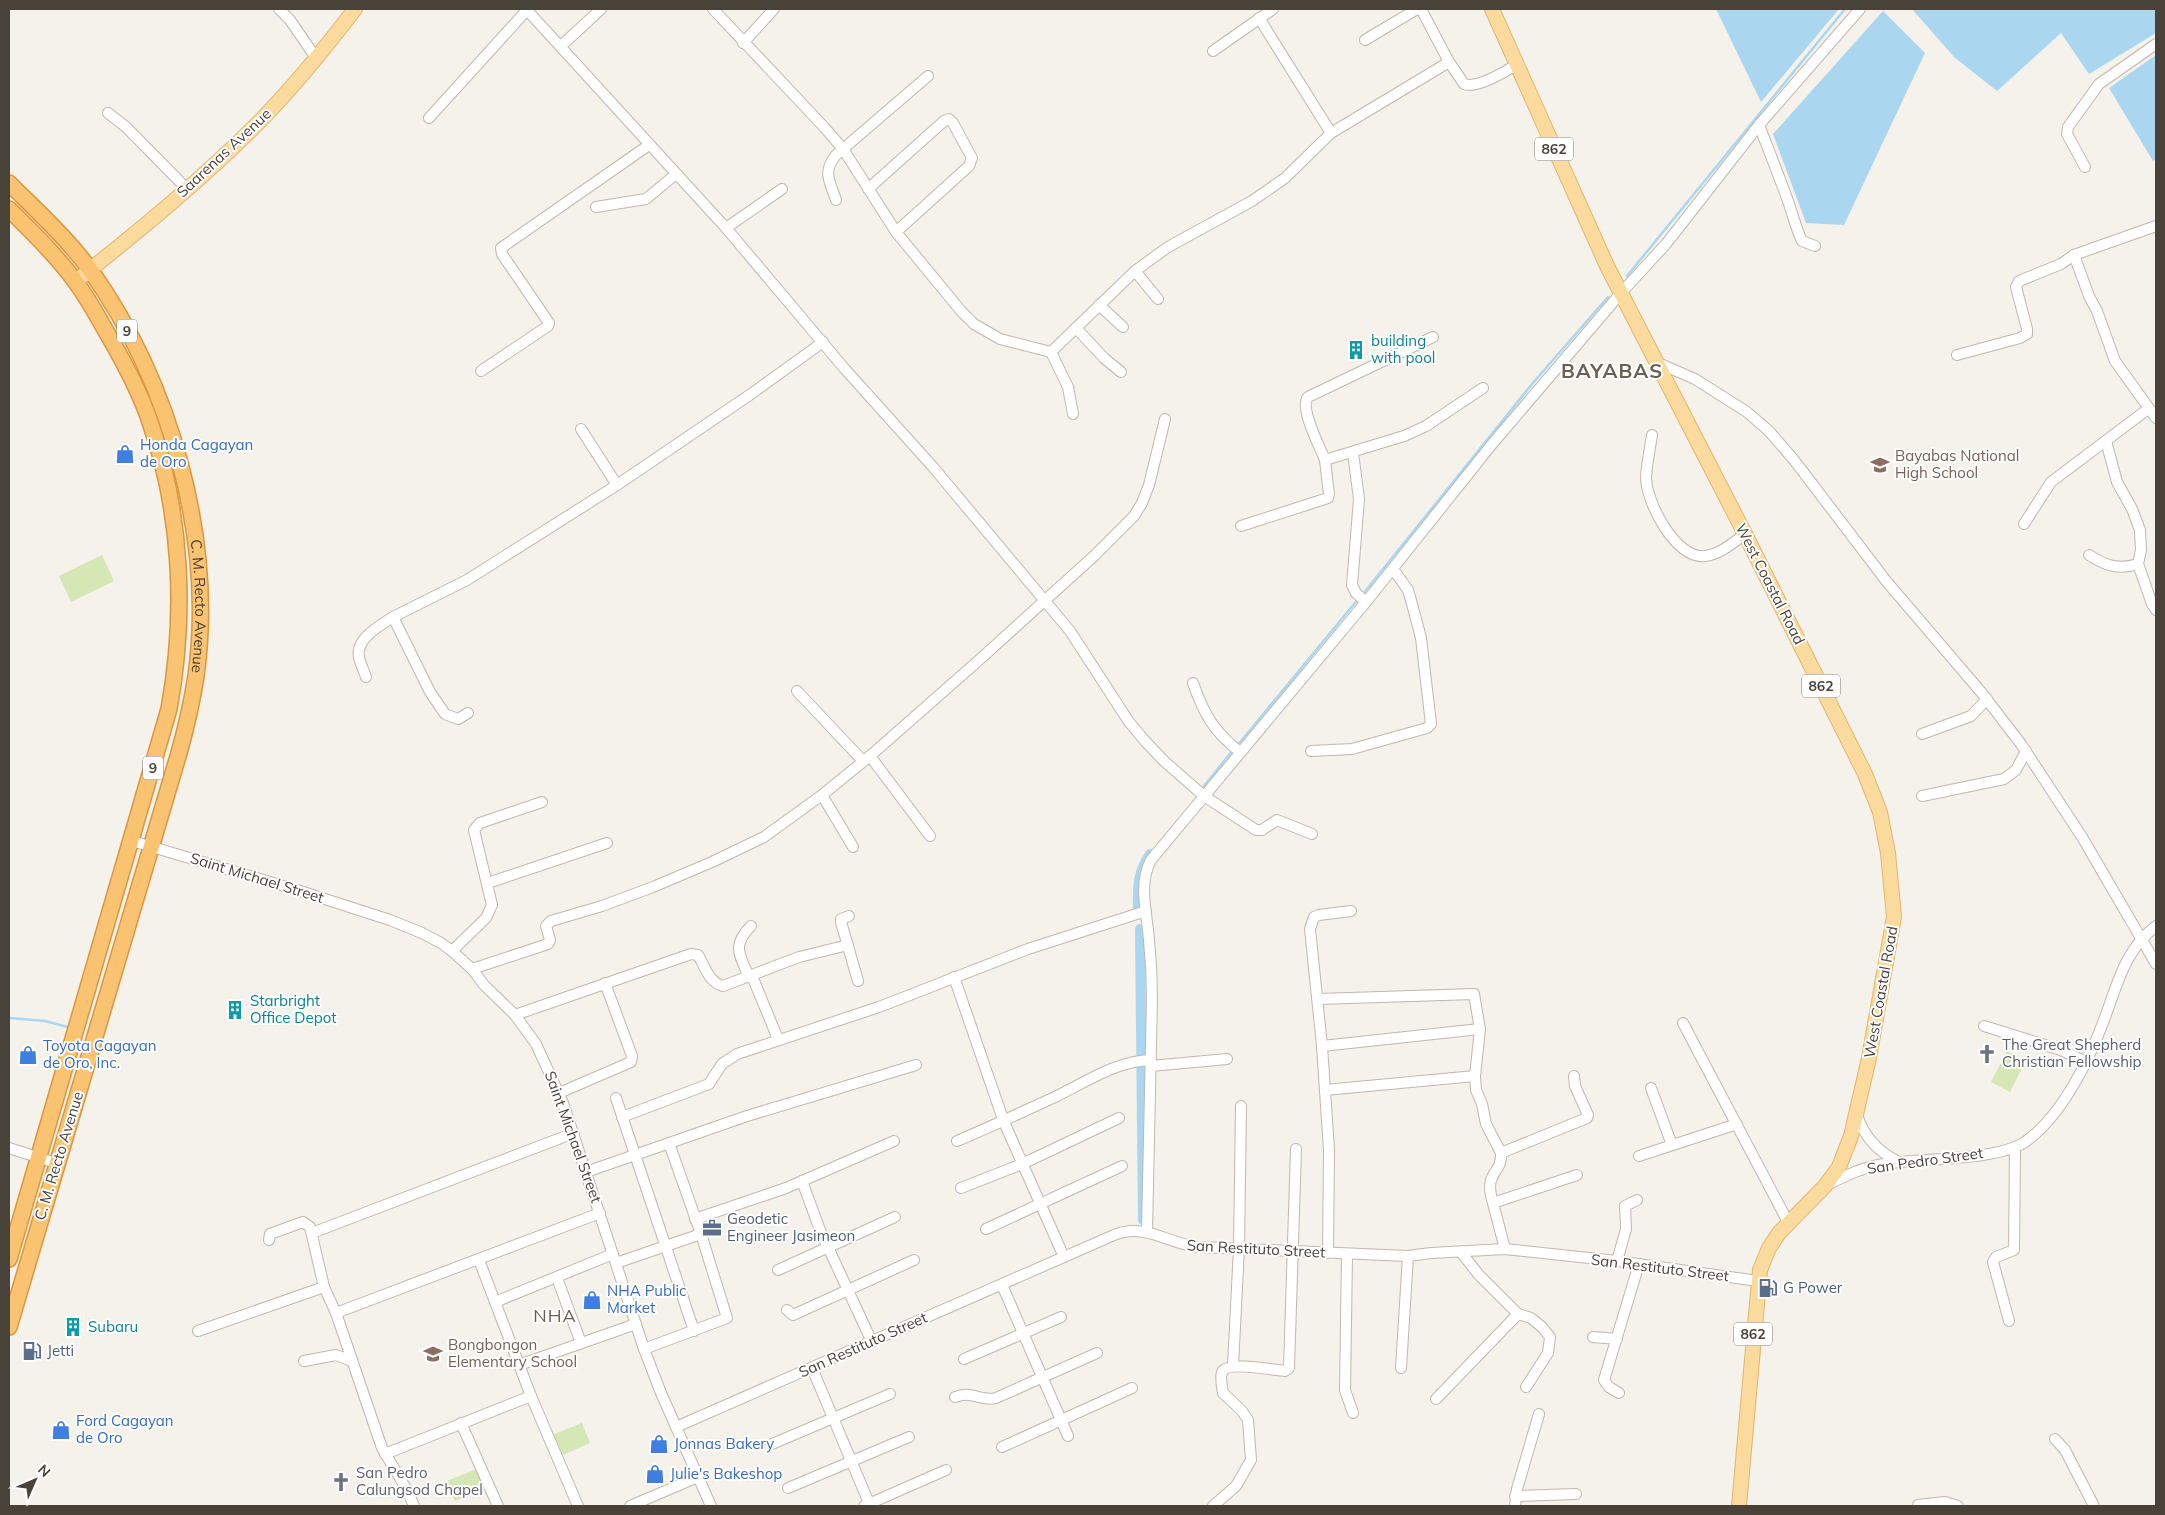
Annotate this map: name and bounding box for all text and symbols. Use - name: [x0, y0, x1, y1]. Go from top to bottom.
- street label: Saarenas Avenue: [172, 104, 275, 201]
- road number: 862: [1535, 138, 1573, 160]
- road number: 9: [117, 320, 137, 342]
- place label: building with pool: [1371, 331, 1435, 367]
- building icon: building with pool: [1345, 339, 1367, 361]
- district label: BAYABAS: [1561, 358, 1663, 383]
- place label: Honda Cagayan de Oro: [140, 435, 253, 471]
- shop icon: Honda Cagayan de Oro: [114, 443, 136, 465]
- place label: Bayabas National High School: [1895, 446, 2019, 482]
- school or university icon: Bayabas National High School: [1869, 454, 1891, 476]
- street label: West Coastal Road: [1732, 520, 1809, 648]
- street label: C. M. Recto Avenue: [186, 538, 210, 674]
- road number: 862: [1802, 674, 1840, 698]
- road number: 9: [143, 756, 163, 780]
- street label: Saint Michael Street: [188, 848, 326, 907]
- street label: West Coastal Road: [1860, 924, 1901, 1059]
- place label: Starbright Office Depot: [250, 991, 336, 1027]
- building icon: Starbright Office Depot: [224, 999, 246, 1021]
- place label: The Great Shepherd Christian Fellowship: [2002, 1035, 2142, 1071]
- place label: Toyota Cagayan de Oro, Inc.: [43, 1036, 156, 1072]
- church icon: The Great Shepherd Christian Fellowship: [1976, 1043, 1998, 1065]
- shop icon: Toyota Cagayan de Oro, Inc.: [17, 1044, 39, 1066]
- street label: Saint Michael Street: [541, 1068, 606, 1205]
- street label: C. M. Recto Avenue: [30, 1089, 87, 1223]
- street label: San Pedro Street: [1866, 1143, 1984, 1178]
- place label: Geodetic Engineer Jasimeon: [727, 1209, 855, 1245]
- office icon: Geodetic Engineer Jasimeon: [701, 1217, 723, 1239]
- street label: San Restituto Street: [1186, 1235, 1326, 1262]
- street label: San Restituto Street: [1590, 1250, 1730, 1285]
- fuel station icon: G Power: [1757, 1277, 1779, 1299]
- place label: G Power: [1783, 1278, 1843, 1297]
- place label: NHA Public Market: [607, 1281, 687, 1317]
- shop icon: NHA Public Market: [581, 1289, 603, 1311]
- district label: NHA: [533, 1304, 577, 1327]
- street label: San Restituto Street: [796, 1308, 930, 1381]
- building icon: Subaru: [62, 1316, 84, 1338]
- place label: Subaru: [88, 1317, 138, 1336]
- road number: 862: [1734, 1322, 1772, 1346]
- place label: Bongbongon Elementary School: [448, 1335, 577, 1371]
- fuel station icon: Jetti: [21, 1340, 43, 1362]
- place label: Jetti: [47, 1341, 74, 1360]
- school or university icon: Bongbongon Elementary School: [422, 1343, 444, 1365]
- place label: Ford Cagayan de Oro: [76, 1411, 174, 1447]
- shop icon: Ford Cagayan de Oro: [50, 1419, 72, 1441]
- shop icon: Jonnas Bakery: [648, 1433, 670, 1455]
- place label: Jonnas Bakery: [674, 1434, 774, 1453]
- north arrow: [10, 1455, 60, 1505]
- text: N: [34, 1461, 54, 1481]
- place label: San Pedro Calungsod Chapel: [356, 1463, 483, 1499]
- shop icon: Julie's Bakeshop: [644, 1463, 666, 1485]
- place label: Julie's Bakeshop: [670, 1464, 782, 1483]
- church icon: San Pedro Calungsod Chapel: [330, 1471, 352, 1493]

